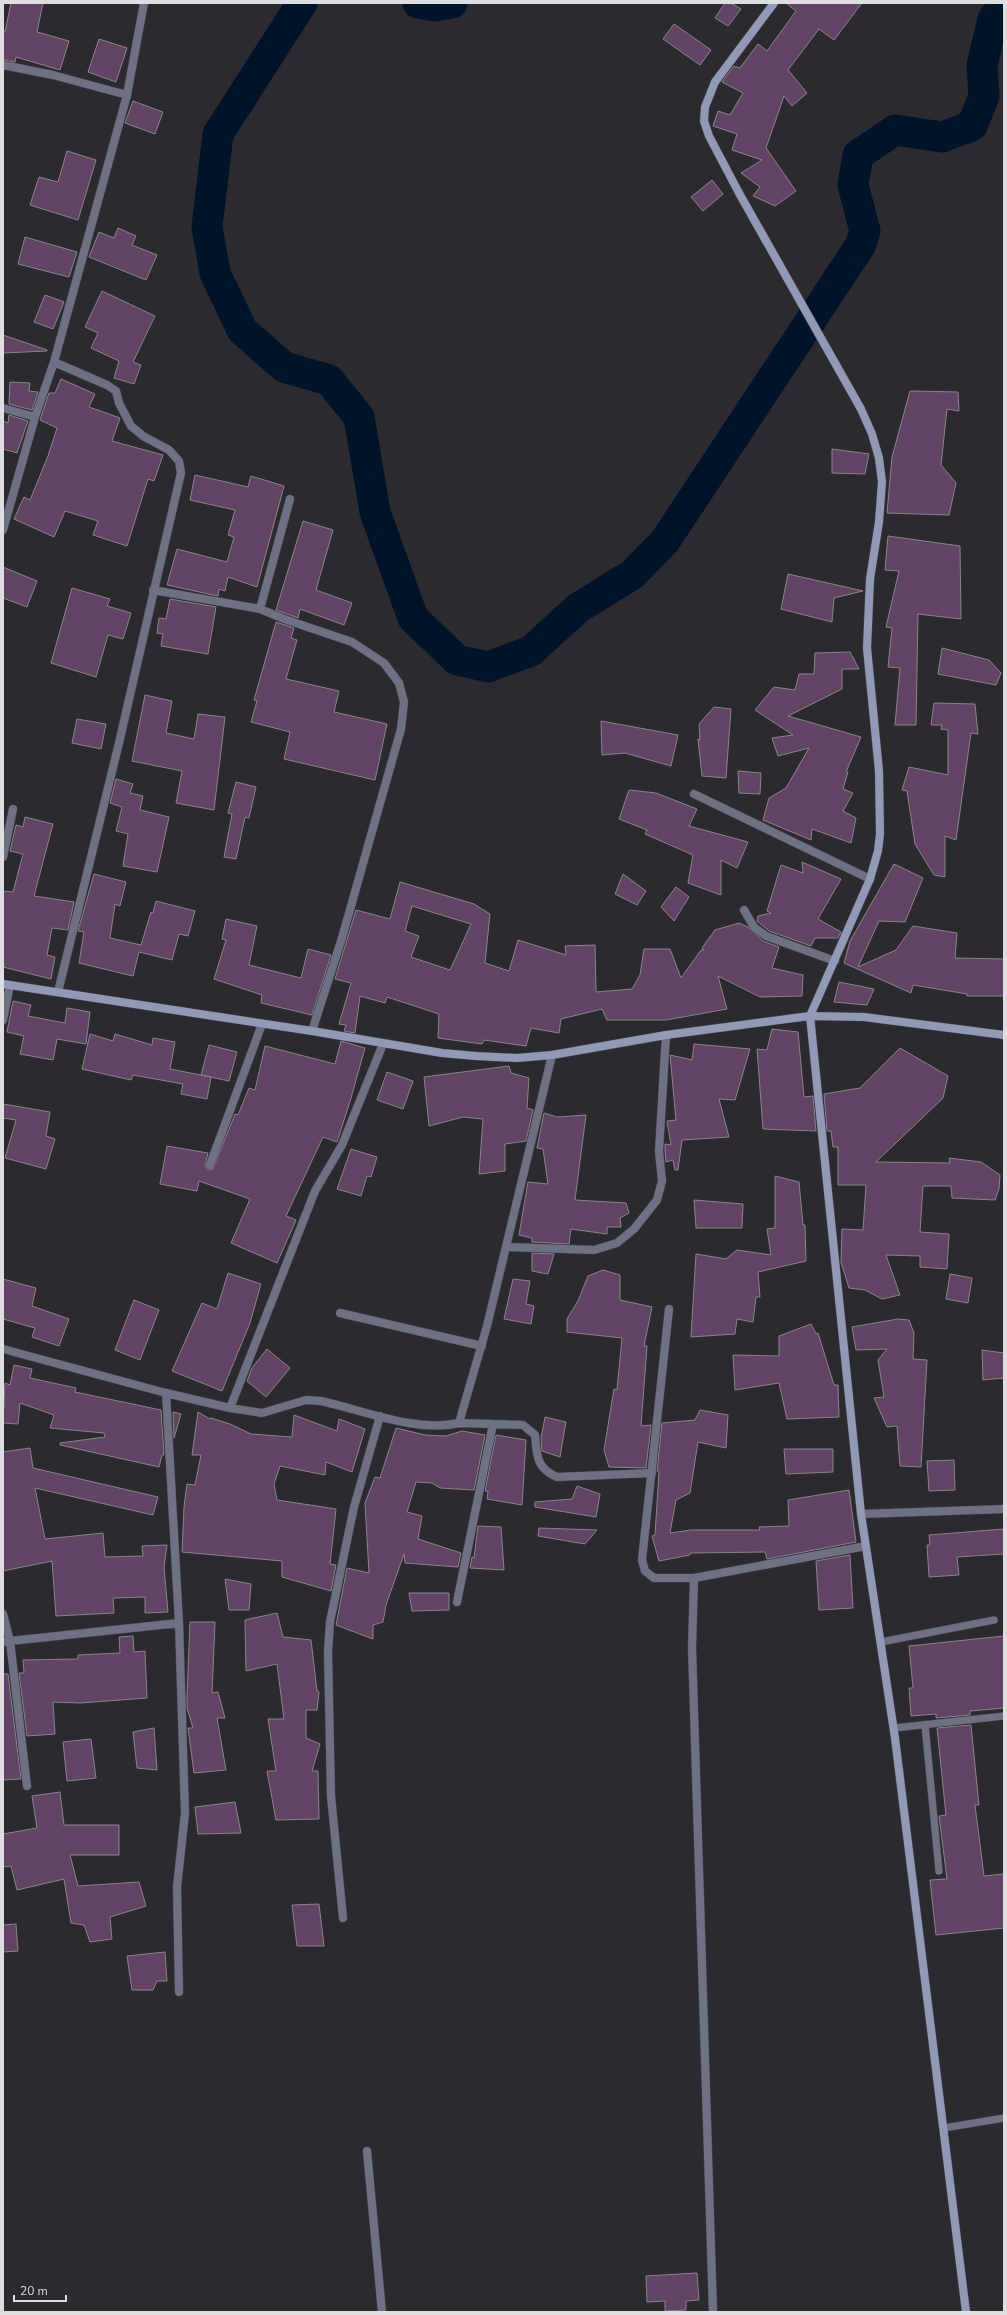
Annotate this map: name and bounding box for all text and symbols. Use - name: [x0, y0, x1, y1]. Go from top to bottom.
- scale bar: [14, 2277, 66, 2303]
- text: 20 m: [20, 2283, 48, 2299]

